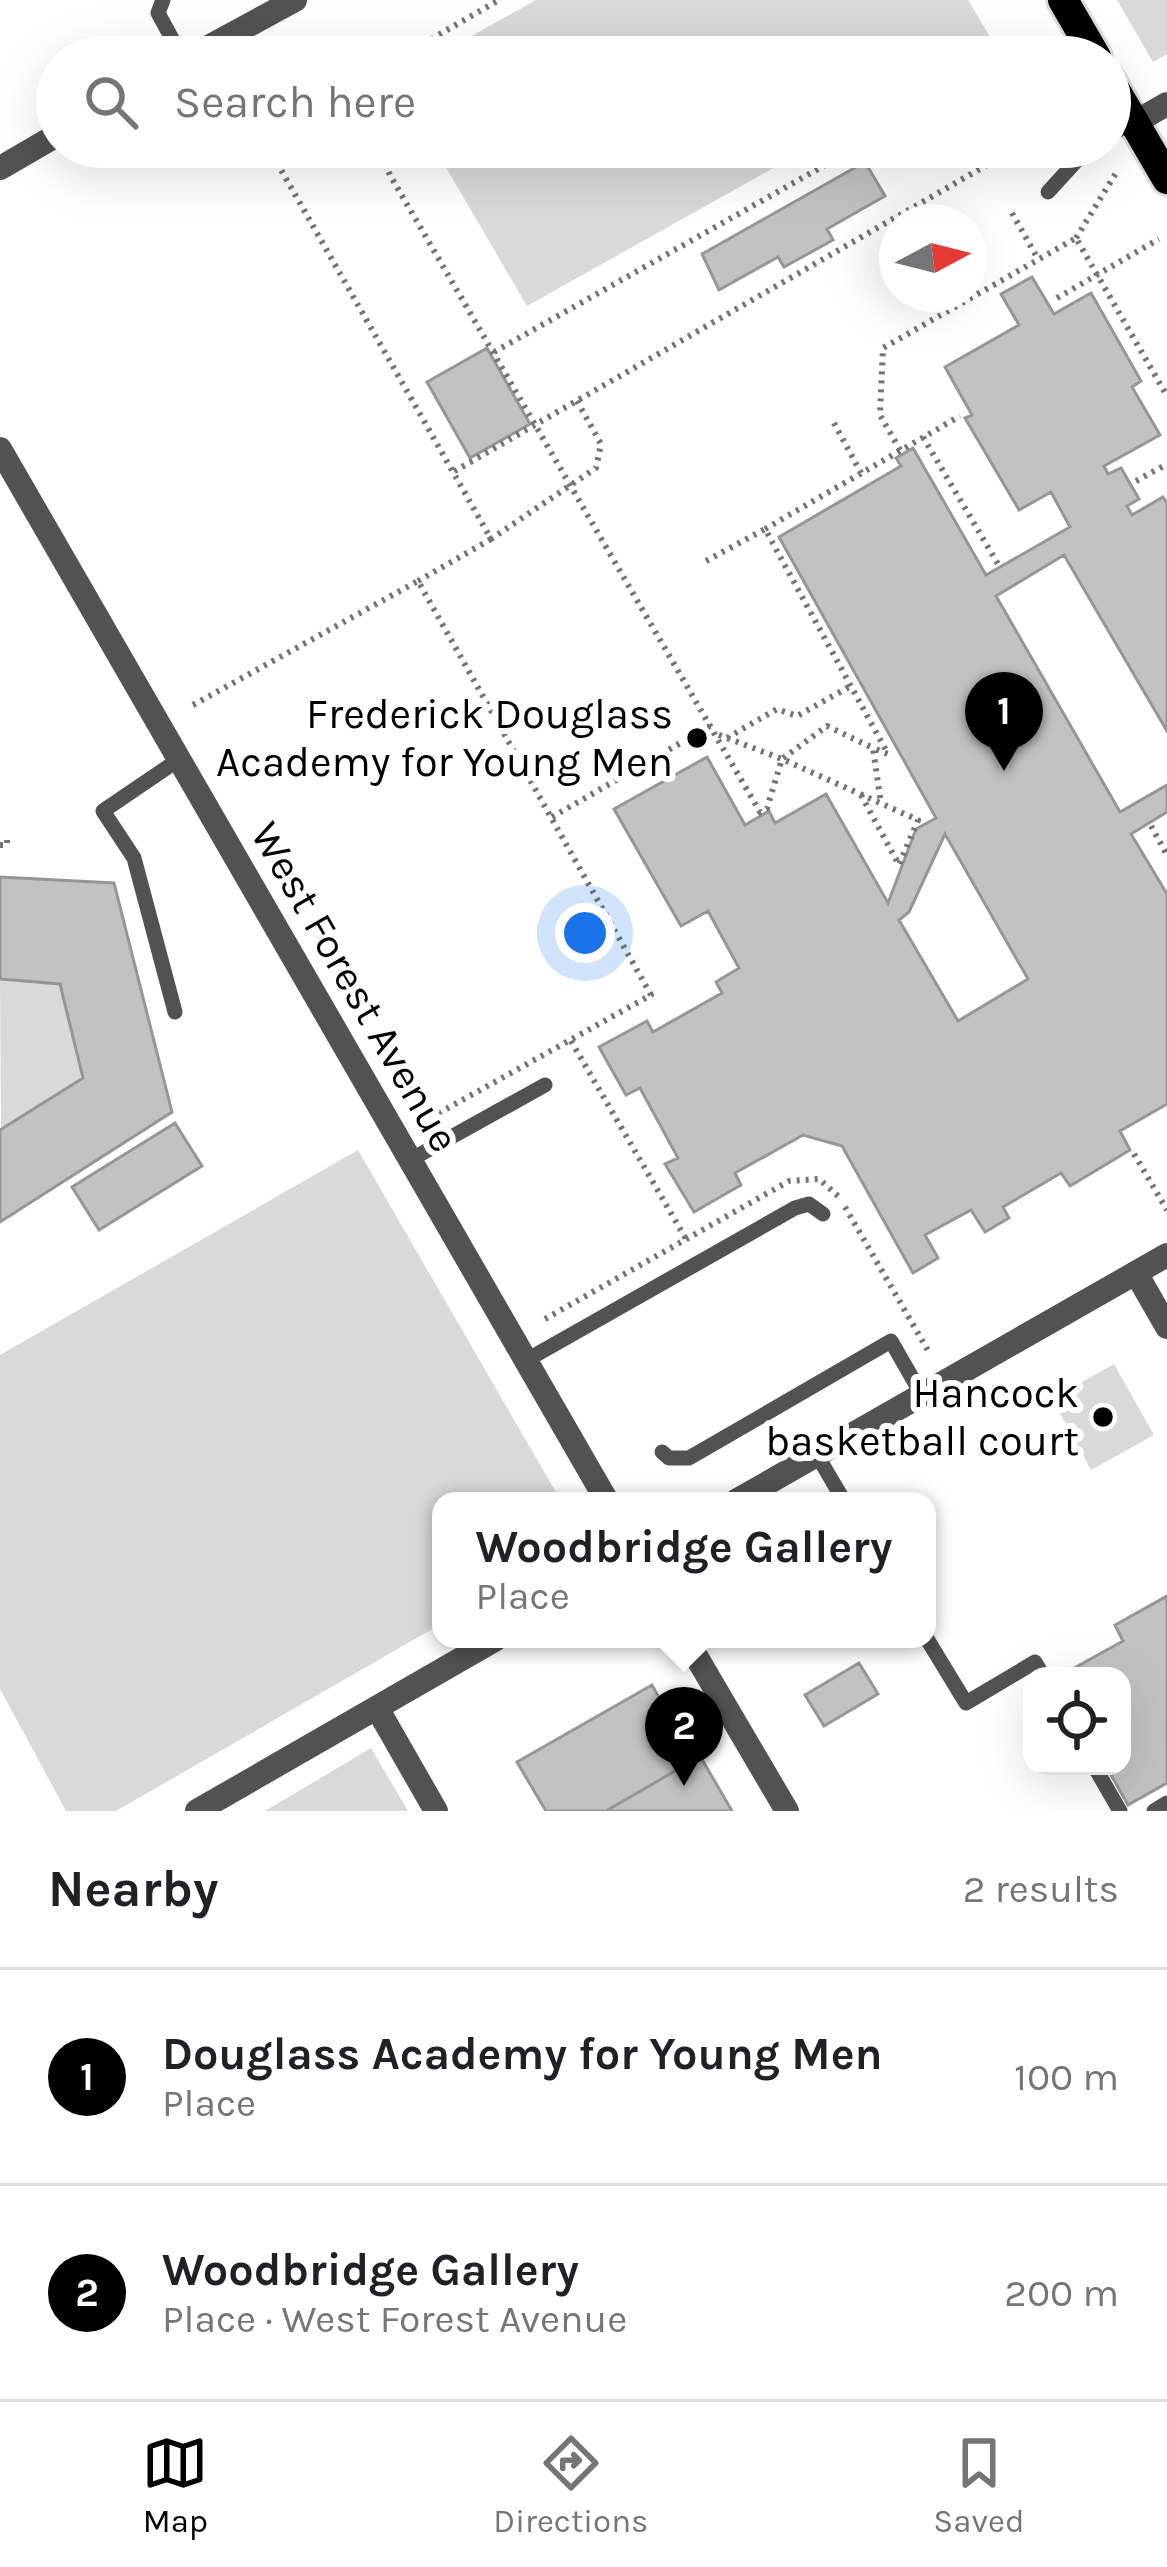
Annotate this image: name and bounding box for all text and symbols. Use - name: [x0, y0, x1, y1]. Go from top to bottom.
- search box: [36, 36, 1131, 168]
- icon: search: [78, 69, 144, 135]
- text: Search here: [174, 76, 416, 128]
- north arrow: [879, 204, 987, 312]
- pin: 1: [965, 672, 1043, 771]
- place label: Frederick Douglass Academy for Young Men: [216, 689, 673, 787]
- marker: Frederick Douglass Academy for Young Men: [684, 725, 710, 751]
- street label: West Forest Avenue: [240, 813, 470, 1161]
- your location: [555, 903, 615, 963]
- place label: Hancock basketball court: [765, 1368, 1079, 1466]
- marker: Hancock basketball court: [1090, 1404, 1116, 1430]
- popup: [432, 1492, 936, 1648]
- text: Woodbridge Gallery: [476, 1521, 892, 1573]
- text: Place: [476, 1573, 570, 1619]
- map controls: [1023, 1667, 1131, 1775]
- button: locate: [1023, 1667, 1131, 1775]
- pin: 2: [645, 1687, 723, 1786]
- text: Nearby: [48, 1859, 218, 1919]
- text: 2 results: [963, 1866, 1119, 1912]
- text: Douglass Academy for Young Men: [162, 2028, 883, 2080]
- text: 1: [80, 2054, 94, 2100]
- text: 100 m: [1014, 2054, 1119, 2100]
- text: Place: [162, 2080, 256, 2126]
- text: Woodbridge Gallery: [162, 2244, 579, 2296]
- text: 2: [75, 2270, 99, 2316]
- text: 200 m: [1004, 2270, 1119, 2316]
- text: Place · West Forest Avenue: [162, 2296, 627, 2342]
- tab: Map: [142, 2430, 208, 2540]
- tab: Directions: [493, 2430, 648, 2540]
- tab: Saved: [933, 2430, 1025, 2540]

